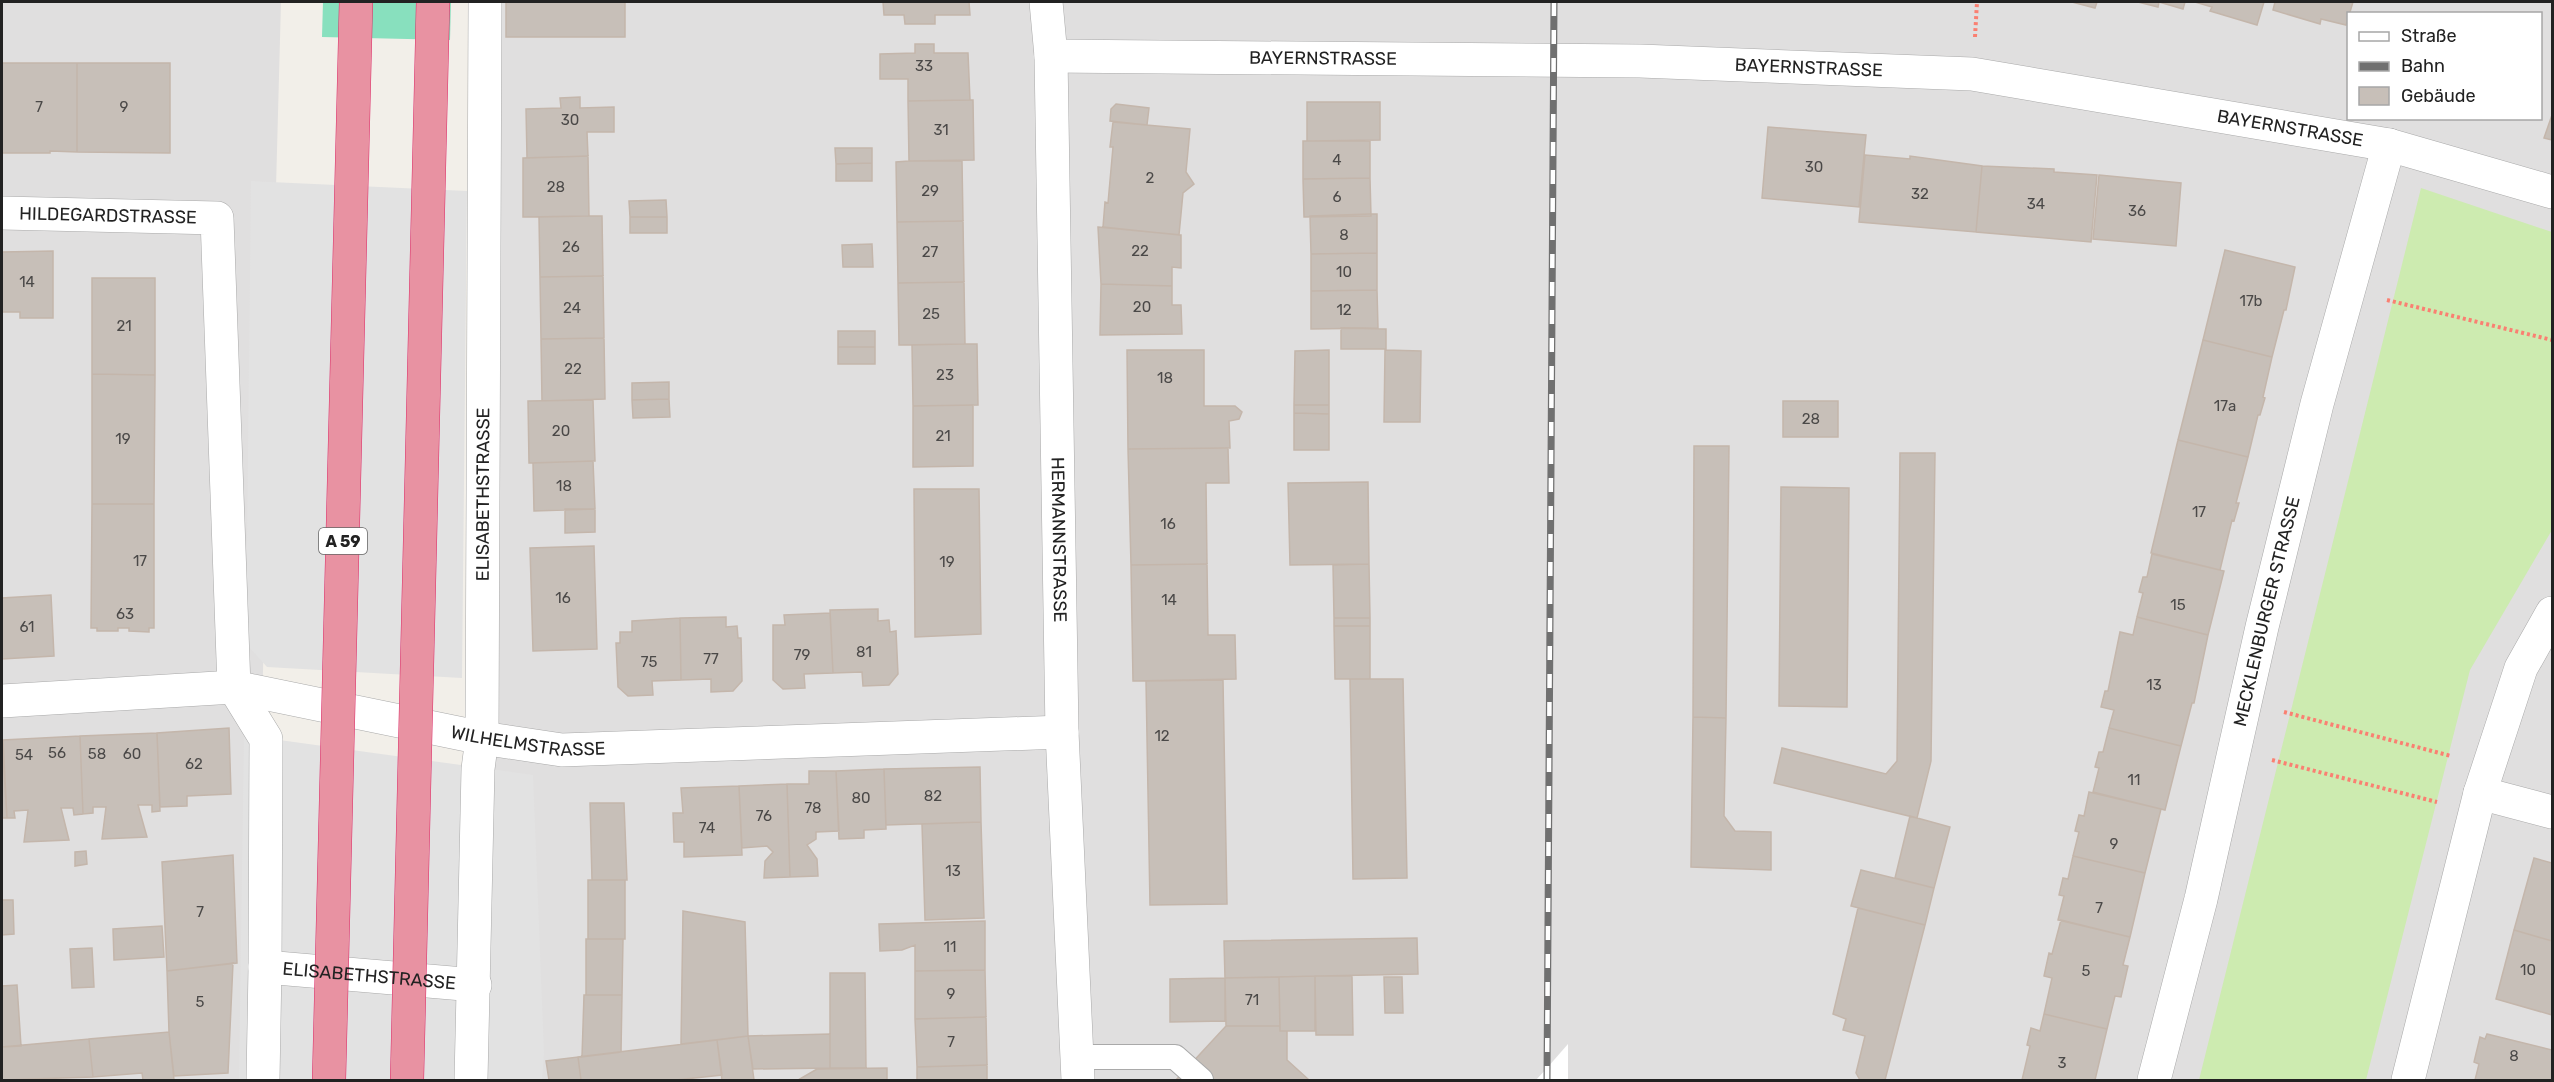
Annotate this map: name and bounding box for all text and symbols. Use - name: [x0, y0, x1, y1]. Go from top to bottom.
- legend: [2347, 12, 2542, 120]
- text: Straße: [2401, 25, 2457, 47]
- street label: BAYERNSTRASSE: [1249, 47, 1397, 70]
- street label: BAYERNSTRASSE: [1734, 54, 1883, 82]
- text: Bahn: [2401, 55, 2445, 77]
- house number: 33: [915, 57, 933, 75]
- text: Gebäude: [2401, 85, 2476, 107]
- house number: 7: [35, 98, 43, 116]
- house number: 9: [120, 98, 129, 116]
- street label: BAYERNSTRASSE: [2215, 105, 2365, 151]
- house number: 30: [561, 111, 579, 129]
- house number: 31: [933, 121, 949, 139]
- house number: 4: [1332, 151, 1342, 169]
- house number: 30: [1805, 158, 1823, 176]
- house number: 2: [1146, 169, 1155, 187]
- house number: 28: [547, 178, 565, 196]
- house number: 29: [921, 182, 939, 200]
- house number: 32: [1911, 185, 1929, 203]
- house number: 6: [1332, 188, 1342, 206]
- house number: 34: [2027, 195, 2045, 213]
- street label: HILDEGARDSTRASSE: [19, 202, 197, 229]
- house number: 36: [2128, 202, 2146, 220]
- house number: 8: [1339, 226, 1349, 244]
- house number: 26: [562, 238, 580, 256]
- house number: 22: [1131, 242, 1149, 260]
- house number: 27: [922, 243, 939, 261]
- house number: 10: [1336, 263, 1352, 281]
- house number: 14: [19, 273, 35, 291]
- house number: 17b: [2239, 292, 2263, 310]
- house number: 20: [1133, 298, 1151, 316]
- house number: 24: [563, 299, 581, 317]
- house number: 12: [1336, 301, 1352, 319]
- house number: 25: [922, 305, 940, 323]
- house number: 21: [116, 317, 132, 335]
- house number: 22: [564, 360, 582, 378]
- house number: 23: [936, 366, 954, 384]
- house number: 18: [1157, 369, 1173, 387]
- house number: 17a: [2214, 397, 2236, 415]
- street label: ELISABETHSTRASSE: [472, 407, 494, 581]
- house number: 28: [1802, 410, 1820, 428]
- house number: 20: [552, 422, 570, 440]
- house number: 21: [935, 427, 951, 445]
- house number: 19: [115, 430, 131, 448]
- street label: HERMANNSTRASSE: [1047, 457, 1071, 623]
- house number: 18: [556, 477, 572, 495]
- street label: MECKLENBURGER STRASSE: [2229, 494, 2305, 729]
- house number: 17: [2192, 503, 2206, 521]
- house number: 16: [1160, 515, 1176, 533]
- road number: A 59: [319, 528, 367, 554]
- house number: 17: [133, 552, 147, 570]
- house number: 19: [939, 553, 955, 571]
- house number: 16: [555, 589, 571, 607]
- house number: 14: [1161, 591, 1177, 609]
- house number: 15: [2170, 596, 2186, 614]
- house number: 63: [116, 605, 134, 623]
- house number: 61: [19, 618, 35, 636]
- house number: 81: [856, 643, 872, 661]
- house number: 79: [794, 646, 810, 664]
- house number: 77: [703, 650, 719, 668]
- house number: 75: [641, 653, 657, 671]
- house number: 13: [2146, 676, 2162, 694]
- street label: WILHELMSTRASSE: [449, 721, 606, 761]
- house number: 12: [1154, 727, 1170, 745]
- house number: 56: [48, 744, 66, 762]
- house number: 58: [88, 745, 106, 763]
- house number: 60: [123, 745, 141, 763]
- house number: 54: [15, 746, 33, 764]
- house number: 62: [185, 755, 203, 773]
- house number: 11: [2128, 771, 2140, 789]
- house number: 82: [924, 787, 942, 805]
- house number: 80: [851, 789, 871, 807]
- house number: 78: [804, 799, 822, 817]
- house number: 76: [756, 807, 772, 825]
- house number: 74: [699, 819, 715, 837]
- house number: 9: [2110, 835, 2119, 853]
- house number: 13: [945, 862, 961, 880]
- house number: 7: [2095, 899, 2103, 917]
- house number: 7: [196, 903, 204, 921]
- house number: 11: [944, 938, 956, 956]
- street label: ELISABETHSTRASSE: [282, 958, 457, 994]
- house number: 10: [2520, 961, 2536, 979]
- house number: 5: [2082, 962, 2091, 980]
- house number: 9: [947, 985, 956, 1003]
- house number: 71: [1245, 991, 1259, 1009]
- house number: 5: [196, 993, 205, 1011]
- house number: 7: [947, 1033, 955, 1051]
- house number: 8: [2509, 1047, 2519, 1065]
- house number: 3: [2057, 1054, 2067, 1072]

